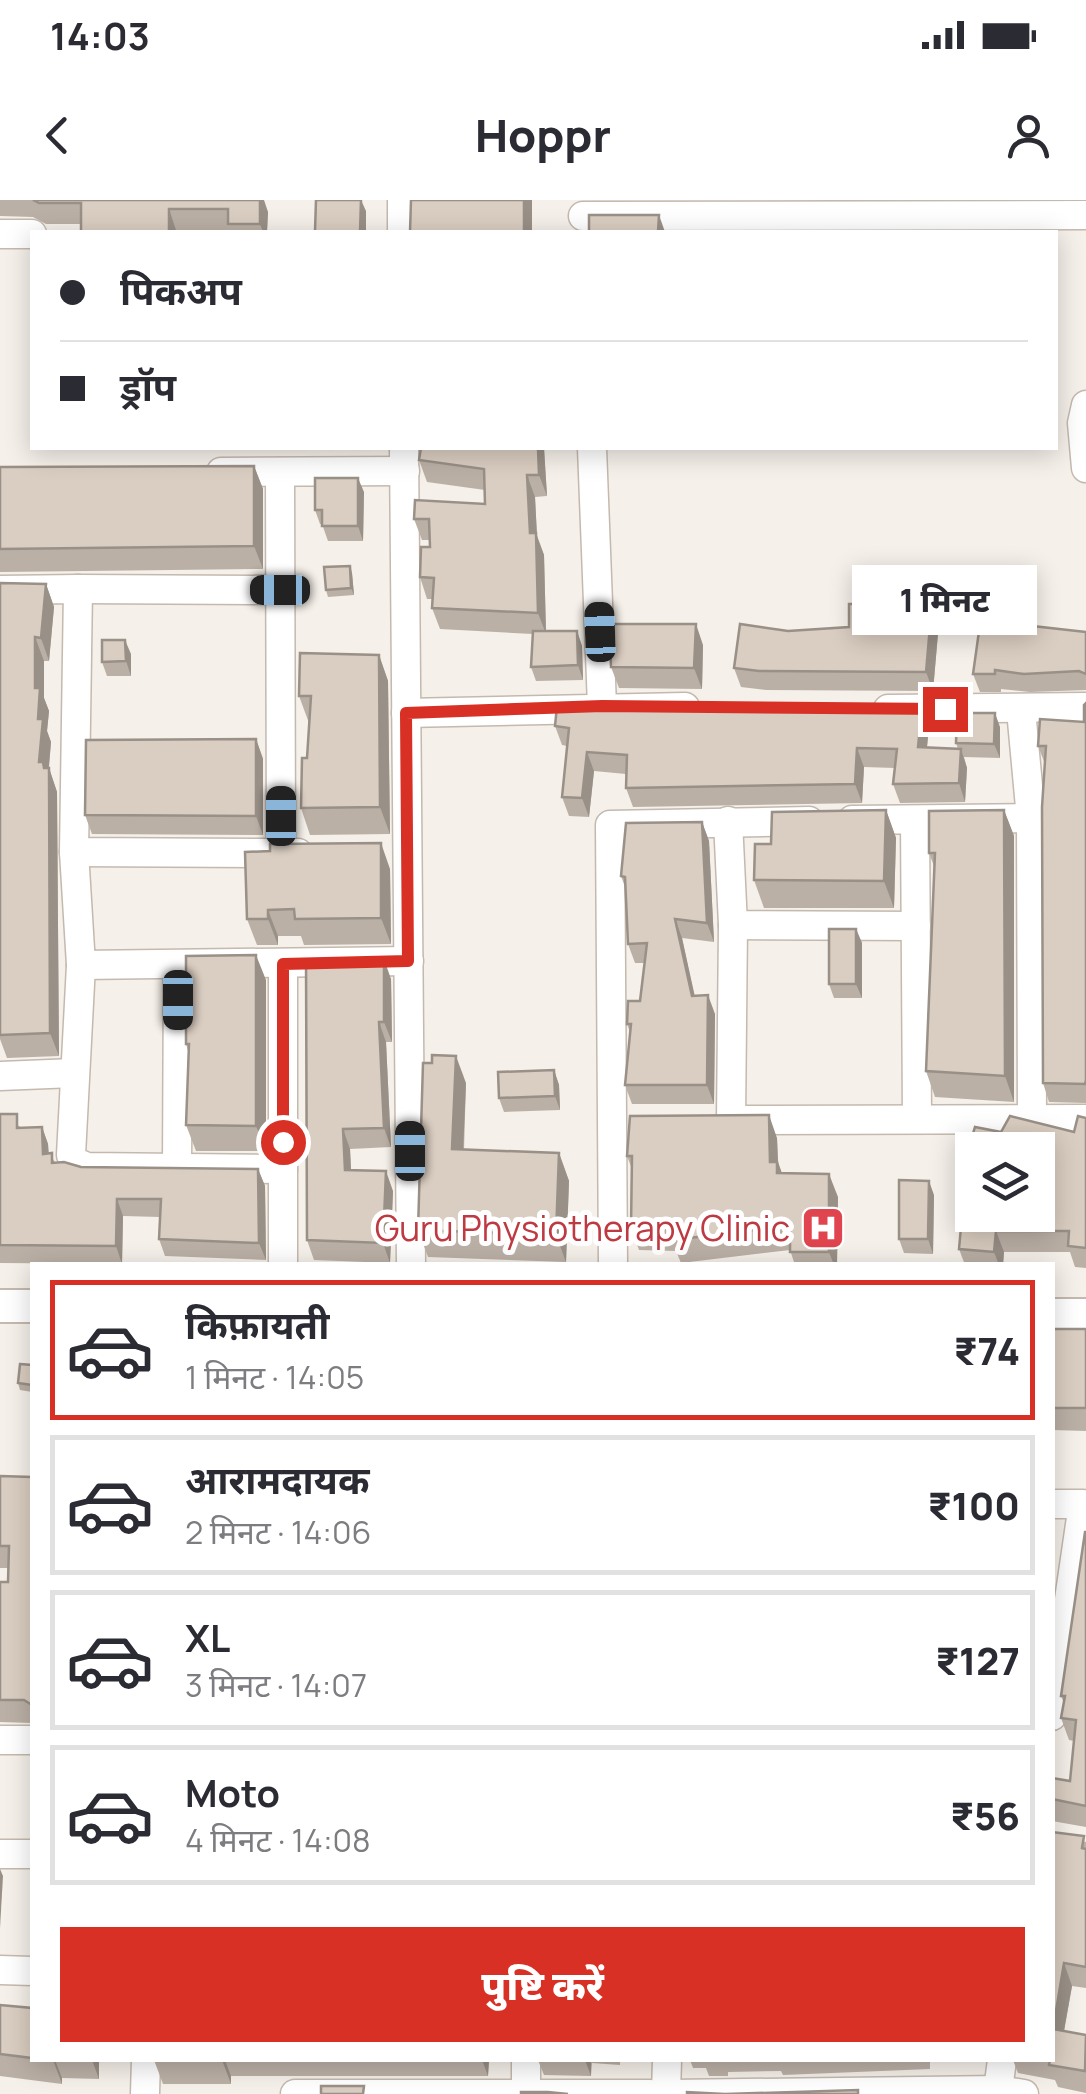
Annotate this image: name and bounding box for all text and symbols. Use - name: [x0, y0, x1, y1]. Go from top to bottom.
- text: 14:03: [50, 9, 150, 61]
- text: Hoppr: [475, 104, 611, 166]
- icon: back: [30, 108, 85, 163]
- icon: person: [1001, 108, 1056, 163]
- text: पिकअप: [120, 264, 242, 316]
- text: ड्रॉप: [120, 360, 176, 412]
- callout: 1 मिनट: [852, 564, 1038, 634]
- car: [250, 575, 310, 605]
- text: 1 मिनट: [900, 578, 989, 622]
- car: [584, 601, 616, 663]
- route end: [923, 687, 968, 732]
- car: [266, 786, 296, 846]
- car: [163, 970, 193, 1030]
- route start: [261, 1120, 306, 1165]
- car: [395, 1121, 425, 1181]
- map controls: [955, 1132, 1055, 1232]
- button: layers: [955, 1132, 1055, 1232]
- place label: Guru Physiotherapy Clinic: [375, 1204, 790, 1252]
- hospital icon: Guru Physiotherapy Clinic: [800, 1205, 846, 1251]
- text: किफ़ायती: [185, 1298, 329, 1350]
- icon: car: [65, 1305, 155, 1395]
- text: ₹74: [954, 1324, 1020, 1376]
- text: 1 मिनट · 14:05: [185, 1355, 364, 1399]
- text: आरामदायक: [185, 1453, 369, 1505]
- icon: car: [65, 1460, 155, 1550]
- text: ₹100: [928, 1479, 1020, 1531]
- text: 2 मिनट · 14:06: [185, 1510, 371, 1554]
- text: XL: [185, 1611, 230, 1663]
- icon: car: [65, 1615, 155, 1705]
- text: ₹127: [935, 1634, 1020, 1686]
- text: 3 मिनट · 14:07: [185, 1663, 367, 1707]
- text: Moto: [185, 1766, 280, 1818]
- icon: car: [65, 1770, 155, 1860]
- text: ₹56: [950, 1789, 1020, 1841]
- text: 4 मिनट · 14:08: [185, 1818, 371, 1862]
- button: पुष्टि करें: [60, 1927, 1025, 2042]

